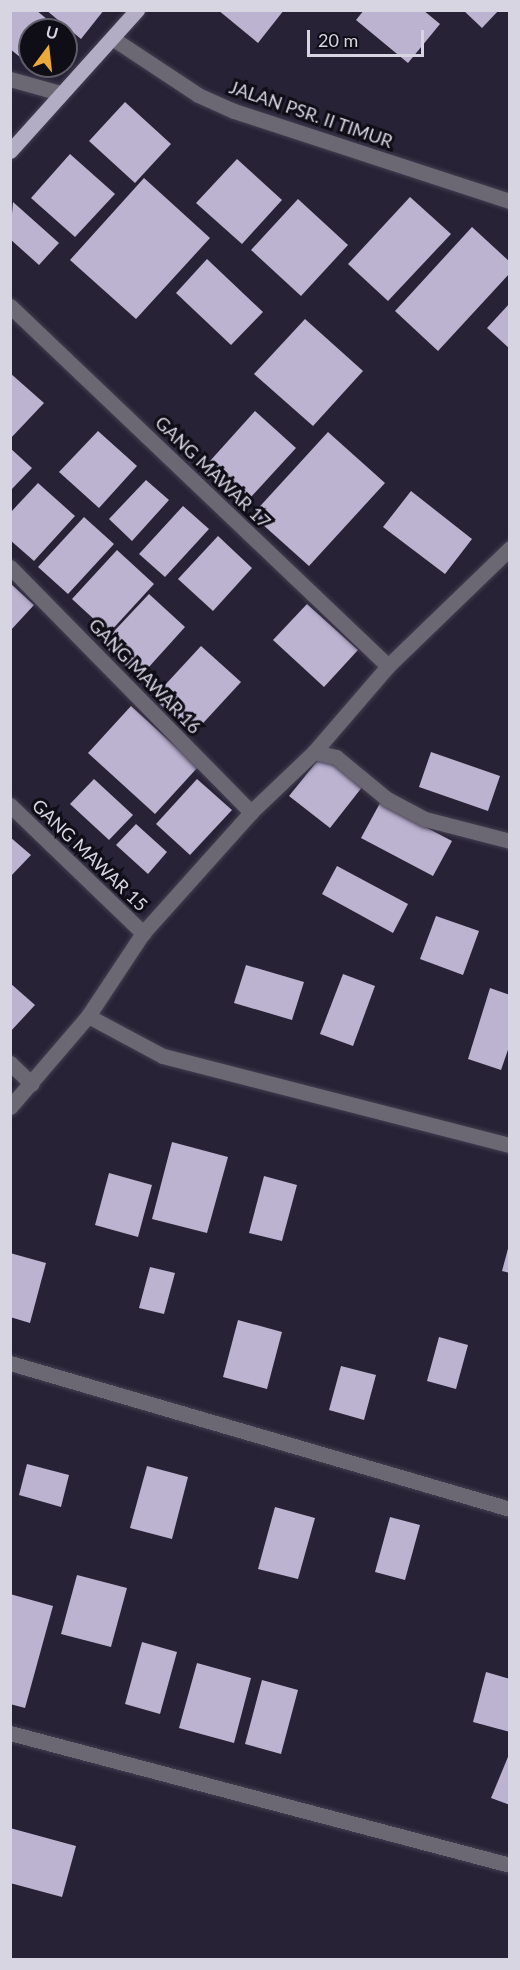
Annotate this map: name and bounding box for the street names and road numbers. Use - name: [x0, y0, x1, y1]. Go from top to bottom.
- street label: JALAN PSR. II TIMUR: [226, 76, 396, 152]
- street label: GANG MAWAR 17: [151, 412, 275, 532]
- street label: GANG MAWAR 16: [85, 614, 205, 738]
- street label: GANG MAWAR 15: [28, 795, 152, 915]

